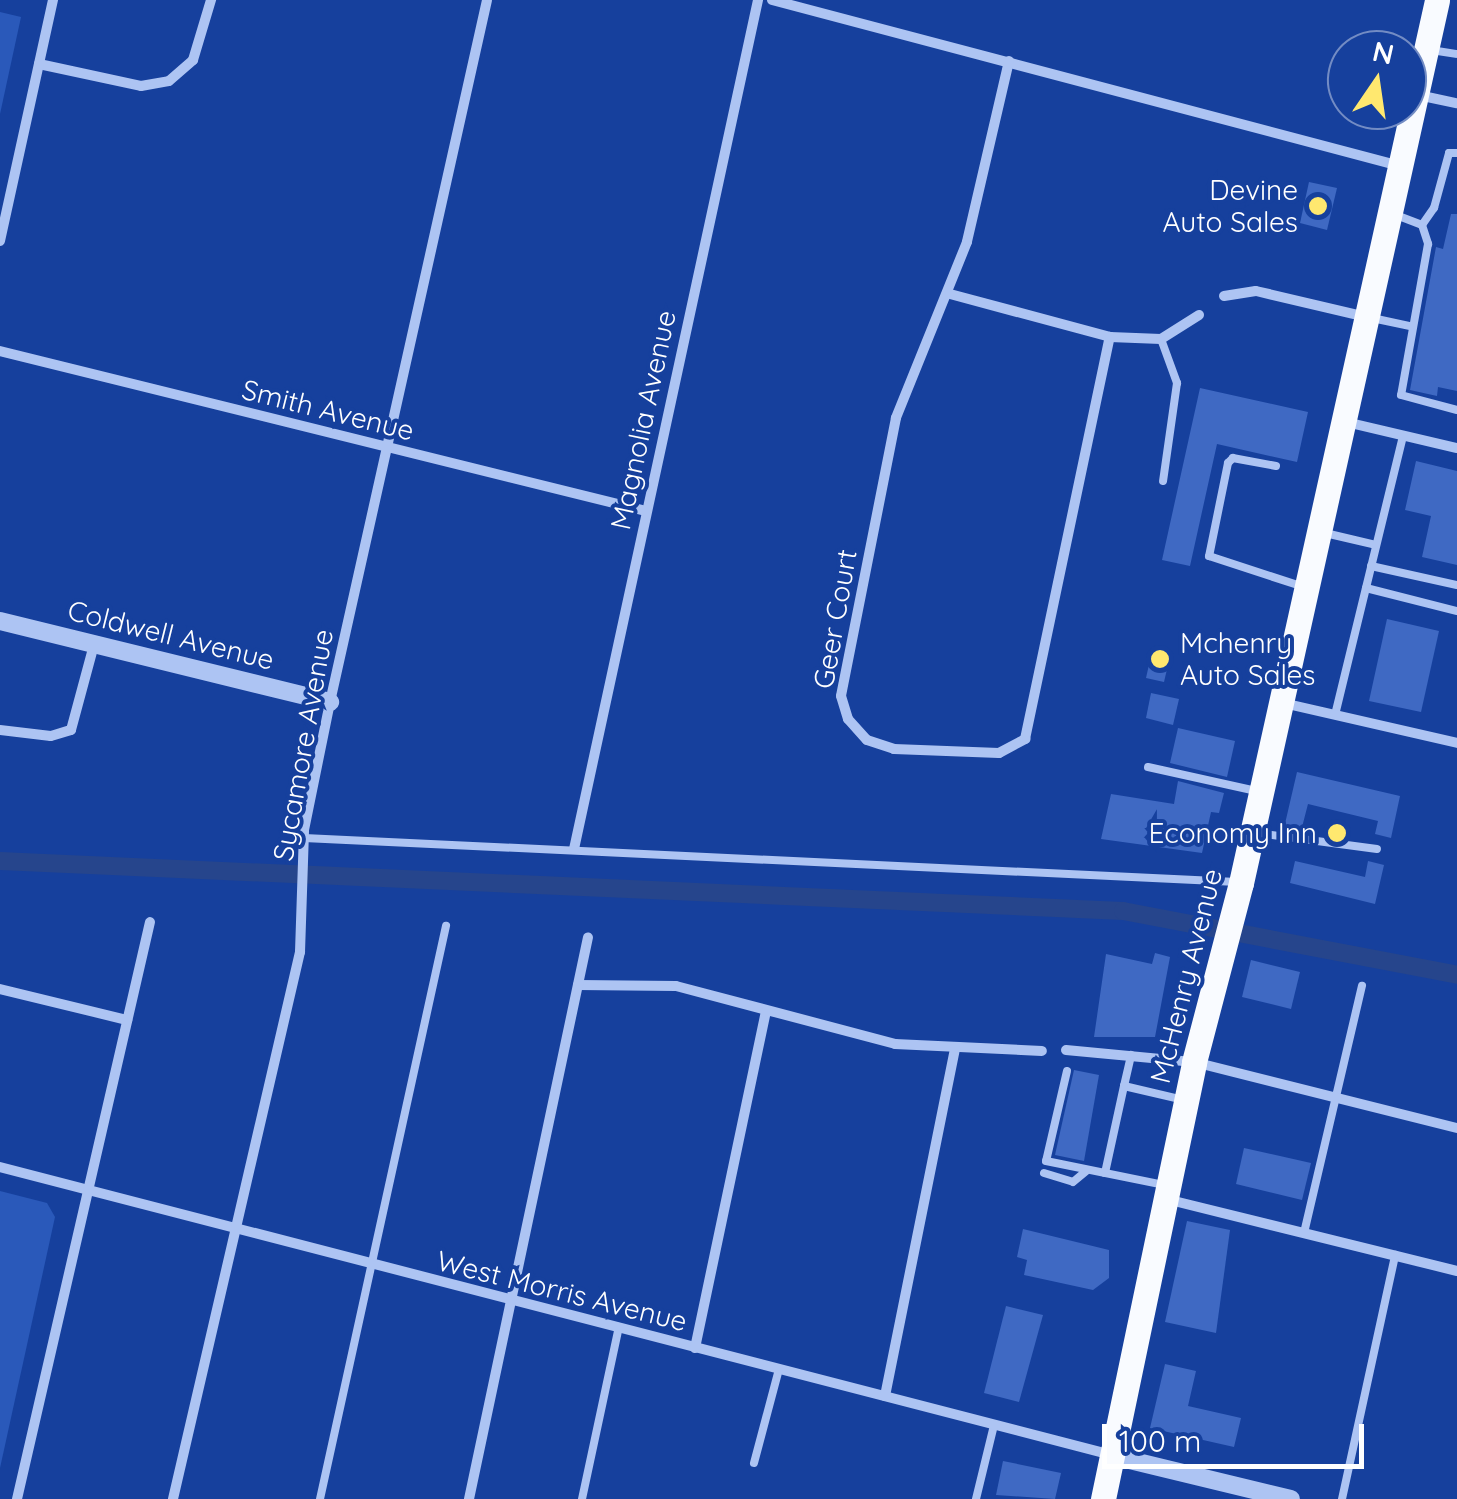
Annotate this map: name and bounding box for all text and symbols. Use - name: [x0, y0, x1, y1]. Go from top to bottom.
- north arrow: [1327, 30, 1427, 130]
- text: N: [1369, 33, 1397, 72]
- place label: Devine Auto Sales: [1163, 173, 1298, 239]
- marker: Devine Auto Sales: [1307, 195, 1329, 217]
- street label: Magnolia Avenue: [603, 307, 683, 533]
- street label: Smith Avenue: [239, 372, 417, 448]
- street label: Geer Court: [806, 547, 864, 691]
- street label: Coldwell Avenue: [64, 593, 278, 677]
- street label: Sycamore Avenue: [266, 626, 340, 864]
- place label: Mchenry Auto Sales: [1180, 626, 1315, 692]
- marker: Mchenry Auto Sales: [1149, 648, 1171, 670]
- place label: Economy Inn: [1148, 816, 1317, 850]
- marker: Economy Inn: [1326, 822, 1348, 844]
- street label: McHenry Avenue: [1143, 865, 1229, 1087]
- street label: West Morris Avenue: [433, 1244, 691, 1338]
- scale bar: [1107, 1404, 1370, 1466]
- text: 100 m: [1119, 1422, 1201, 1460]

